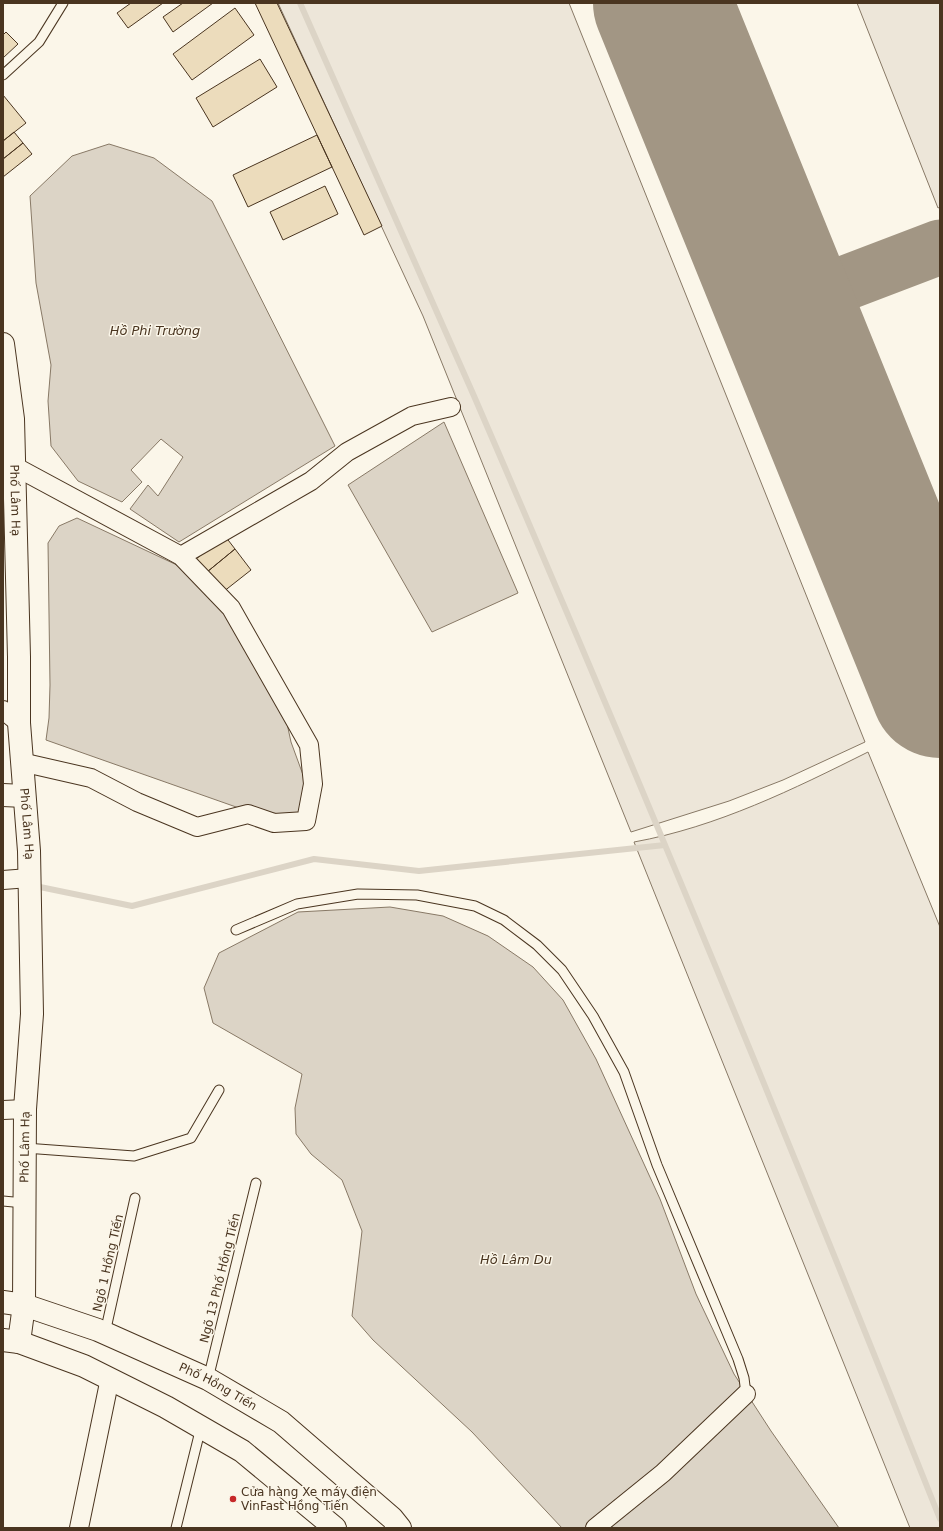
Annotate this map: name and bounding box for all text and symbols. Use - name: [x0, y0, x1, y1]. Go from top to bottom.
- water label: Hồ Phi Trường: [110, 323, 200, 338]
- street label: Phố Lâm Hạ: [7, 464, 23, 536]
- street label: Phố Lâm Hạ: [17, 788, 36, 860]
- street label: Phố Lâm Hạ: [17, 1111, 33, 1183]
- street label: Ngõ 13 Phố Hồng Tiến: [197, 1212, 243, 1344]
- street label: Ngõ 1 Hồng Tiến: [90, 1213, 126, 1313]
- water label: Hồ Lâm Du: [480, 1252, 552, 1267]
- street label: Phố Hồng Tiến: [177, 1360, 260, 1413]
- place label: Cửa hàng Xe máy điện VinFast Hồng Tiến: [241, 1485, 377, 1513]
- marker: Cửa hàng Xe máy điện VinFast Hồng Tiến: [228, 1494, 238, 1504]

